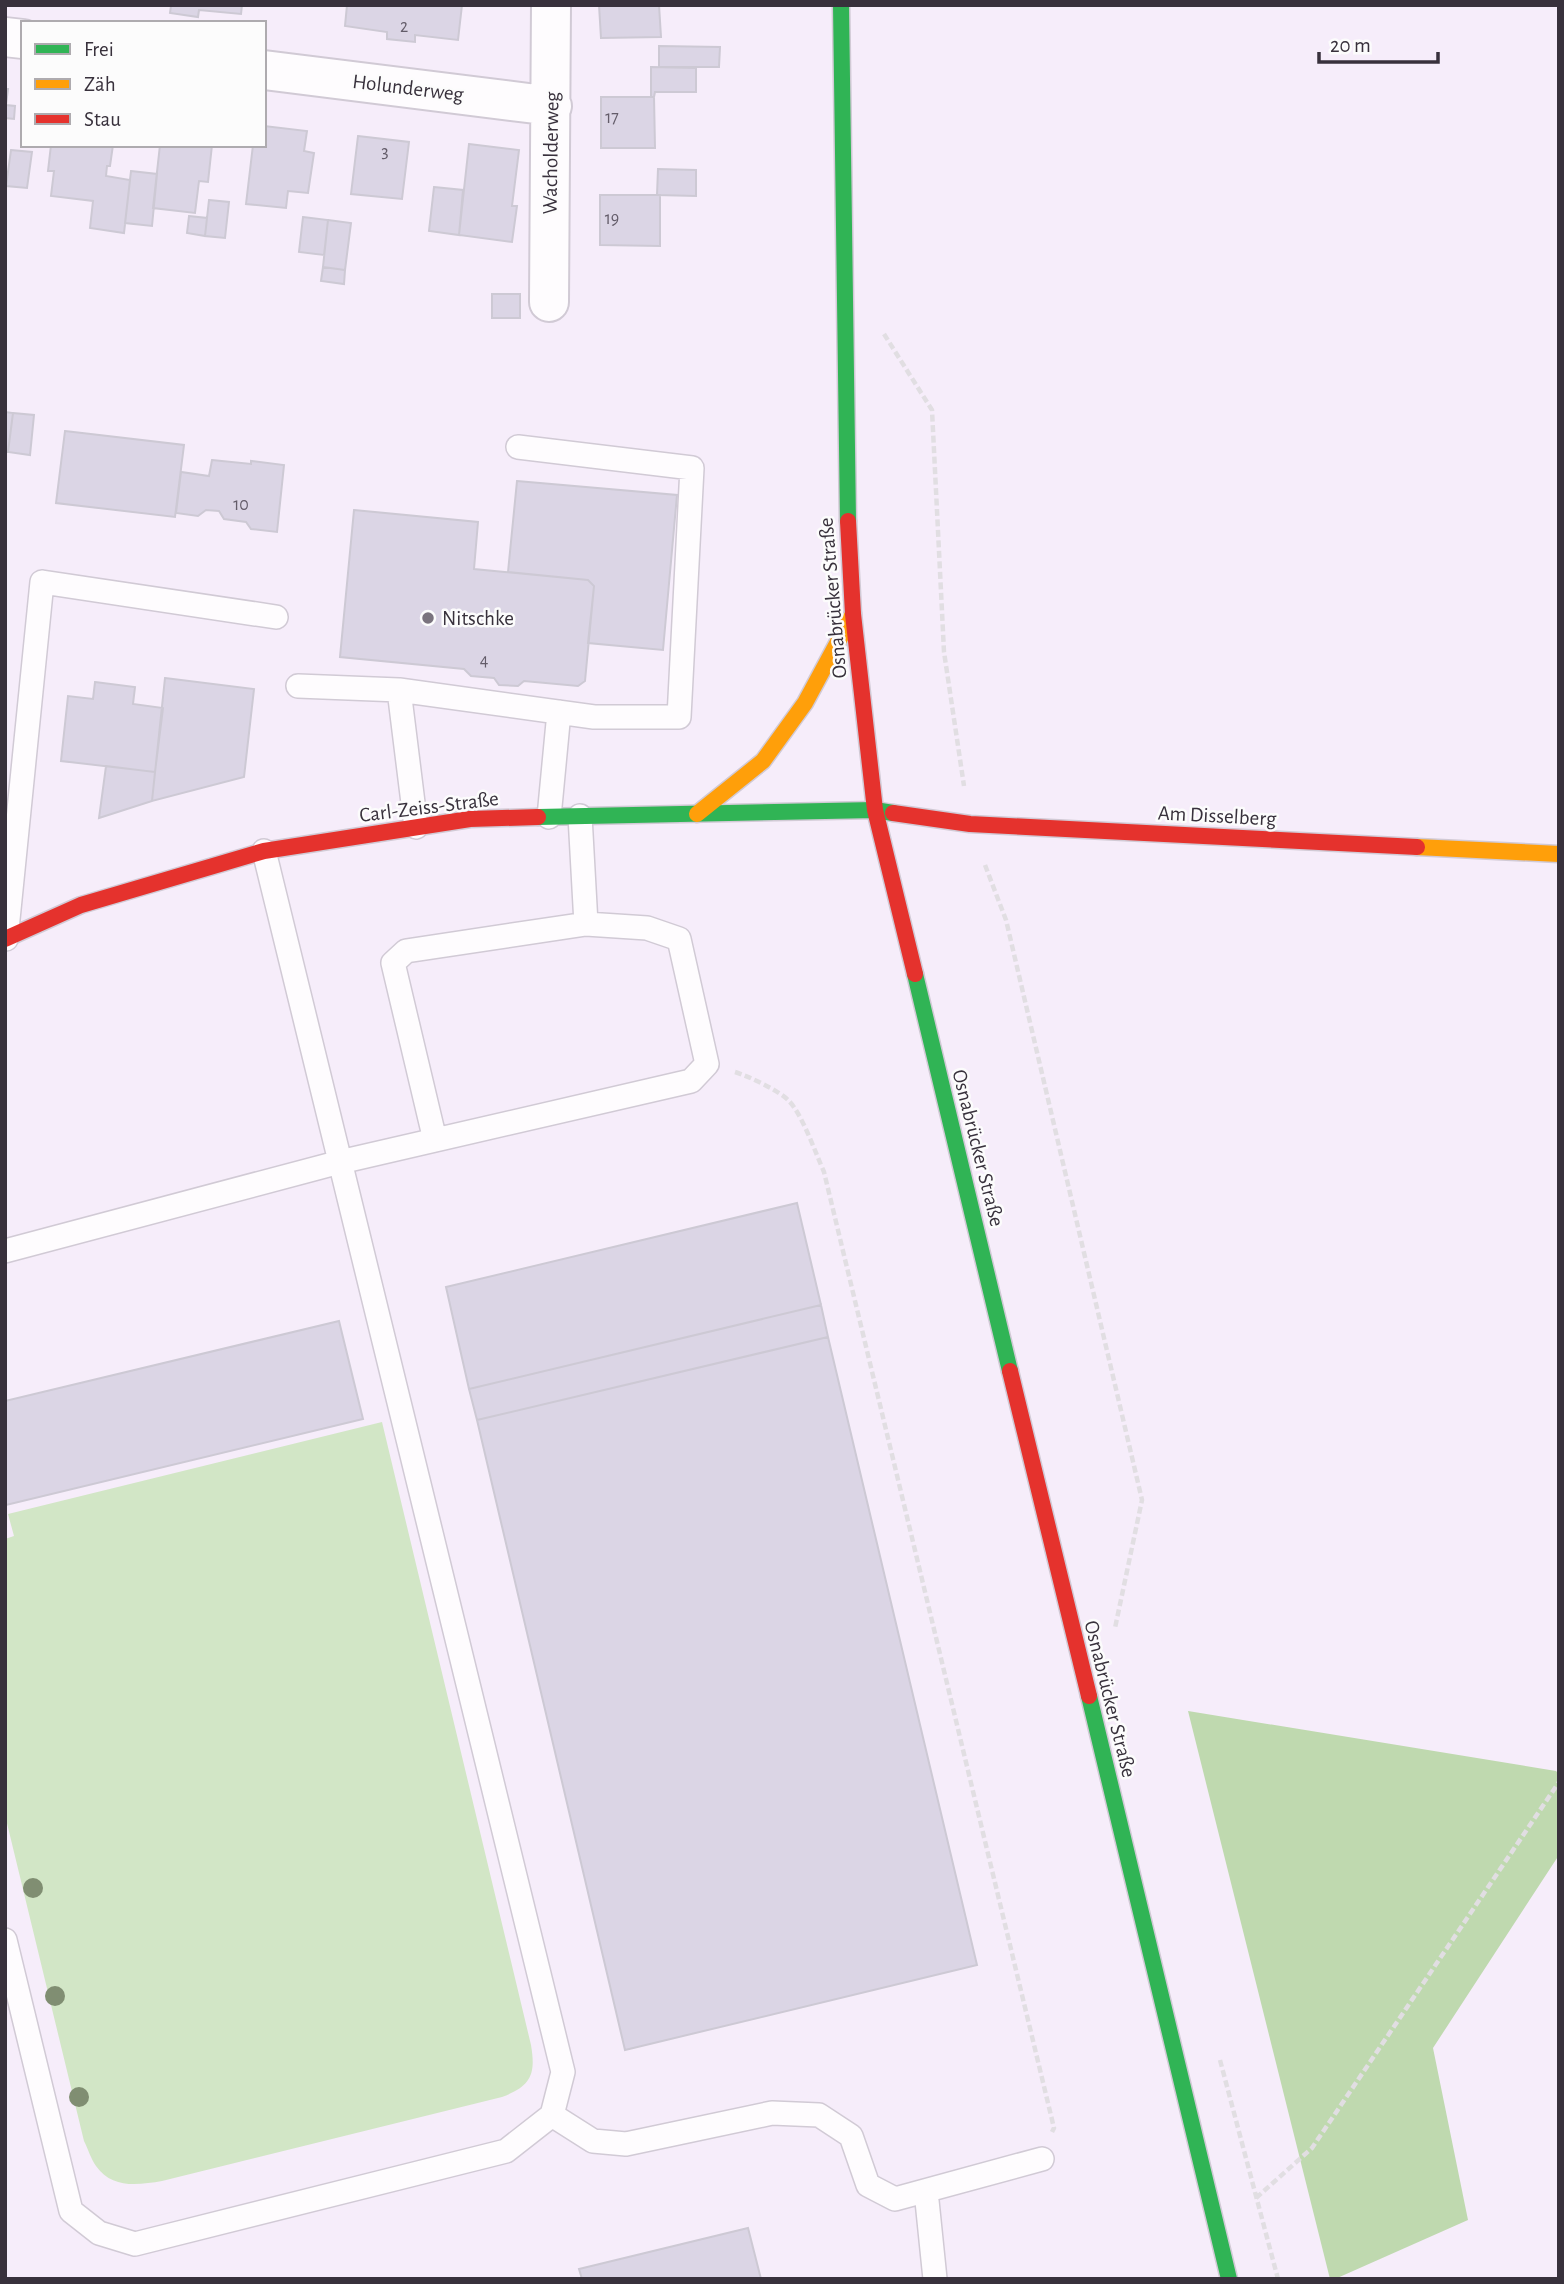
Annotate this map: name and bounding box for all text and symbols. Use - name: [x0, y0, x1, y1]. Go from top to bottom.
- house number: 2: [400, 18, 408, 36]
- legend: [21, 21, 266, 147]
- scale bar: [1319, 21, 1438, 65]
- text: 20 m: [1330, 35, 1371, 56]
- text: Frei: [84, 39, 114, 60]
- street label: Holunderweg: [351, 71, 466, 105]
- text: Zäh: [84, 74, 116, 95]
- street label: Wacholderweg: [539, 91, 563, 215]
- text: Stau: [84, 109, 121, 130]
- house number: 17: [605, 109, 619, 127]
- house number: 3: [381, 143, 389, 161]
- house number: 19: [605, 210, 619, 228]
- house number: 10: [233, 496, 249, 514]
- street label: Osnabrücker Straße: [816, 517, 850, 679]
- place label: Nitschke: [442, 608, 514, 629]
- marker: Nitschke: [420, 610, 436, 626]
- house number: 4: [480, 652, 489, 670]
- street label: Carl-Zeiss-Straße: [358, 788, 500, 826]
- street label: Am Disselberg: [1157, 802, 1278, 830]
- street label: Osnabrücker Straße: [948, 1067, 1008, 1229]
- street label: Osnabrücker Straße: [1080, 1618, 1140, 1780]

